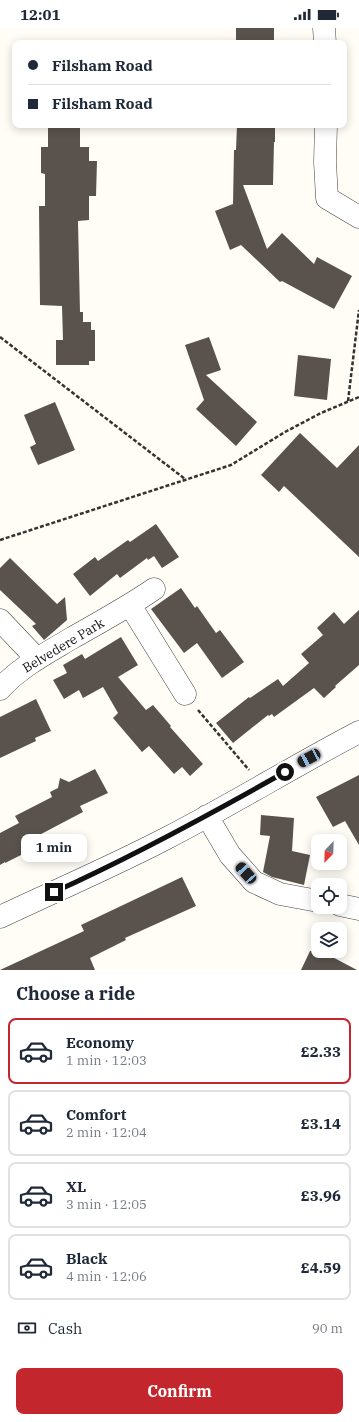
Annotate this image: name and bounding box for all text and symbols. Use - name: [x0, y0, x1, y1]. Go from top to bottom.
- text: 12:01: [20, 5, 61, 24]
- text: Filsham Road: [52, 56, 153, 75]
- text: Filsham Road: [52, 94, 153, 113]
- street label: Belvedere Park: [19, 614, 108, 677]
- car: [296, 747, 322, 769]
- route start: [276, 763, 294, 781]
- callout: 1 min: [21, 834, 87, 862]
- north arrow: [311, 834, 347, 870]
- map controls: [311, 834, 347, 958]
- text: 1 min: [36, 839, 72, 856]
- car: [234, 860, 258, 886]
- button: locate: [311, 878, 347, 914]
- route end: [45, 883, 63, 901]
- button: layers: [311, 922, 347, 958]
- text: Choose a ride: [16, 982, 135, 1005]
- icon: car: [18, 1033, 54, 1069]
- text: Economy: [66, 1033, 134, 1052]
- text: £2.33: [301, 1042, 341, 1061]
- text: 1 min · 12:03: [66, 1052, 147, 1069]
- icon: car: [18, 1105, 54, 1141]
- text: Comfort: [66, 1105, 126, 1124]
- text: £3.14: [301, 1114, 341, 1133]
- text: 2 min · 12:04: [66, 1124, 147, 1141]
- icon: car: [18, 1177, 54, 1213]
- text: XL: [66, 1177, 86, 1196]
- text: £3.96: [301, 1186, 341, 1205]
- text: 3 min · 12:05: [66, 1196, 147, 1213]
- icon: car: [18, 1249, 54, 1285]
- text: Black: [66, 1249, 107, 1268]
- text: £4.59: [301, 1258, 341, 1277]
- text: 4 min · 12:06: [66, 1268, 147, 1285]
- icon: cash: [16, 1317, 38, 1339]
- text: Cash: [48, 1319, 82, 1338]
- text: 90 m: [312, 1320, 343, 1337]
- button: Confirm: [16, 1368, 343, 1414]

